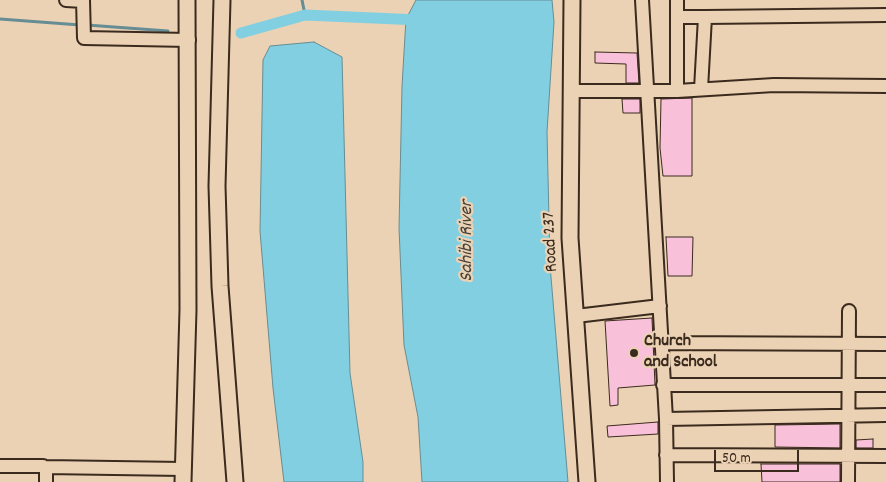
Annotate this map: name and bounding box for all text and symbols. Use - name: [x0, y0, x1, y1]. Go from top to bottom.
- water label: Sahibi River: [457, 200, 479, 282]
- street label: Road 237: [540, 211, 564, 273]
- place label: Church and School: [644, 332, 717, 374]
- marker: Church and School: [628, 347, 640, 359]
- scale bar: [716, 440, 801, 472]
- text: 50 m: [722, 448, 751, 470]

